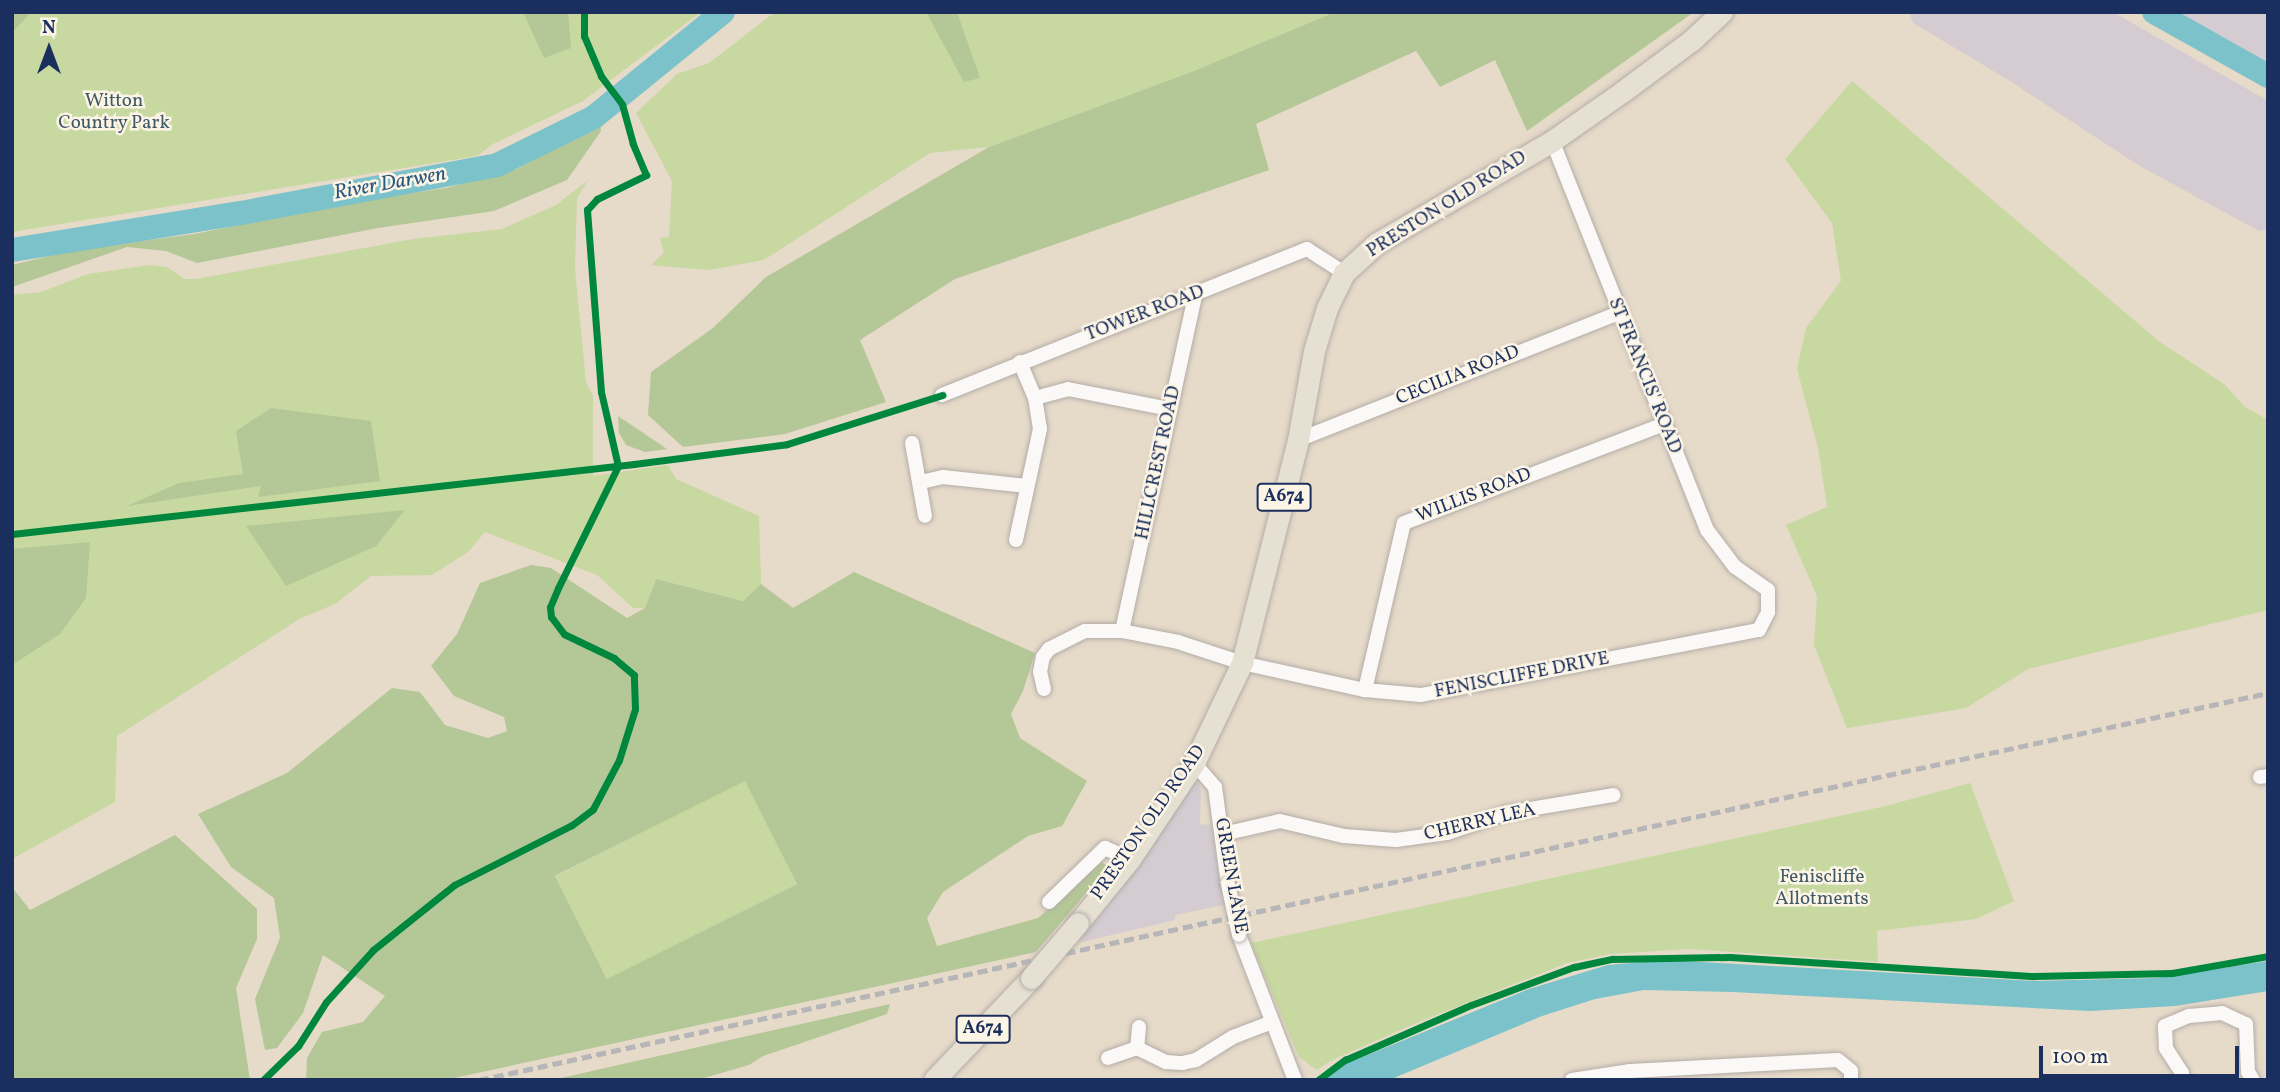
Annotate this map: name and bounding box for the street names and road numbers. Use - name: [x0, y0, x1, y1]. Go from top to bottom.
- street label: PRESTON OLD ROAD: [1363, 147, 1531, 263]
- street label: TOWER ROAD: [1082, 281, 1208, 347]
- street label: ST FRANCIS' ROAD: [1602, 294, 1686, 458]
- street label: CECILIA ROAD: [1393, 341, 1523, 411]
- street label: HILLCREST ROAD: [1131, 384, 1187, 542]
- street label: WILLIS ROAD: [1413, 464, 1535, 528]
- road number: A674: [1256, 482, 1312, 512]
- street label: FENISCLIFFE DRIVE: [1433, 648, 1611, 704]
- street label: PRESTON OLD ROAD: [1087, 741, 1211, 905]
- street label: CHERRY LEA: [1422, 799, 1538, 847]
- street label: GREEN LANE: [1209, 816, 1251, 936]
- road number: A674: [955, 1014, 1011, 1044]

